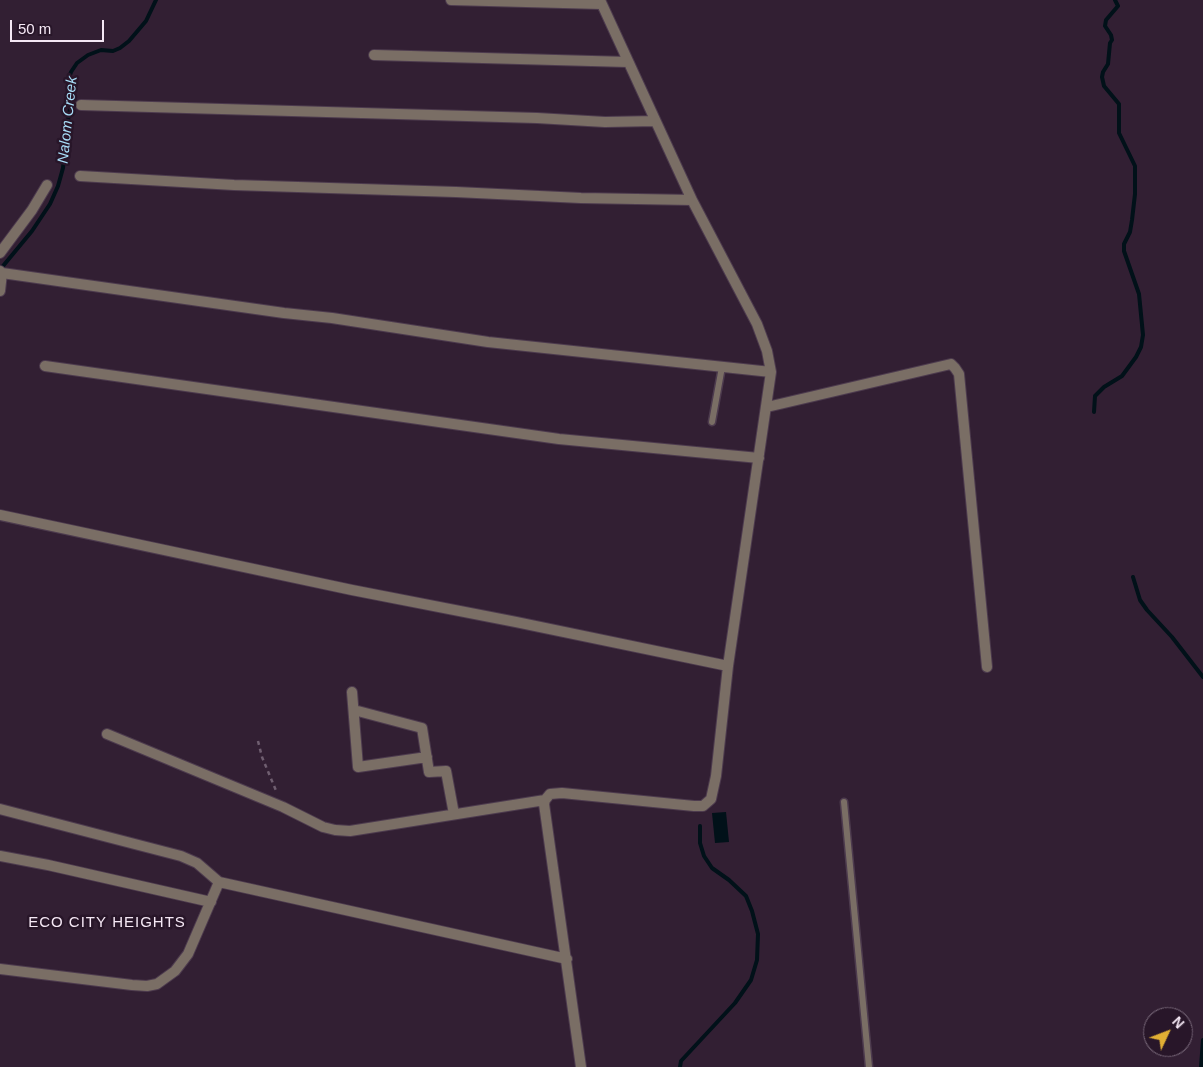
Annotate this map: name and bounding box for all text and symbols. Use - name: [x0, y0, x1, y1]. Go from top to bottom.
- scale bar: [12, 10, 106, 42]
- text: 50 m: [18, 20, 51, 37]
- water label: Nalom Creek: [54, 76, 82, 164]
- district label: ECO CITY HEIGHTS: [26, 914, 188, 932]
- north arrow: [1143, 1007, 1193, 1057]
- text: N: [1169, 1013, 1188, 1032]

